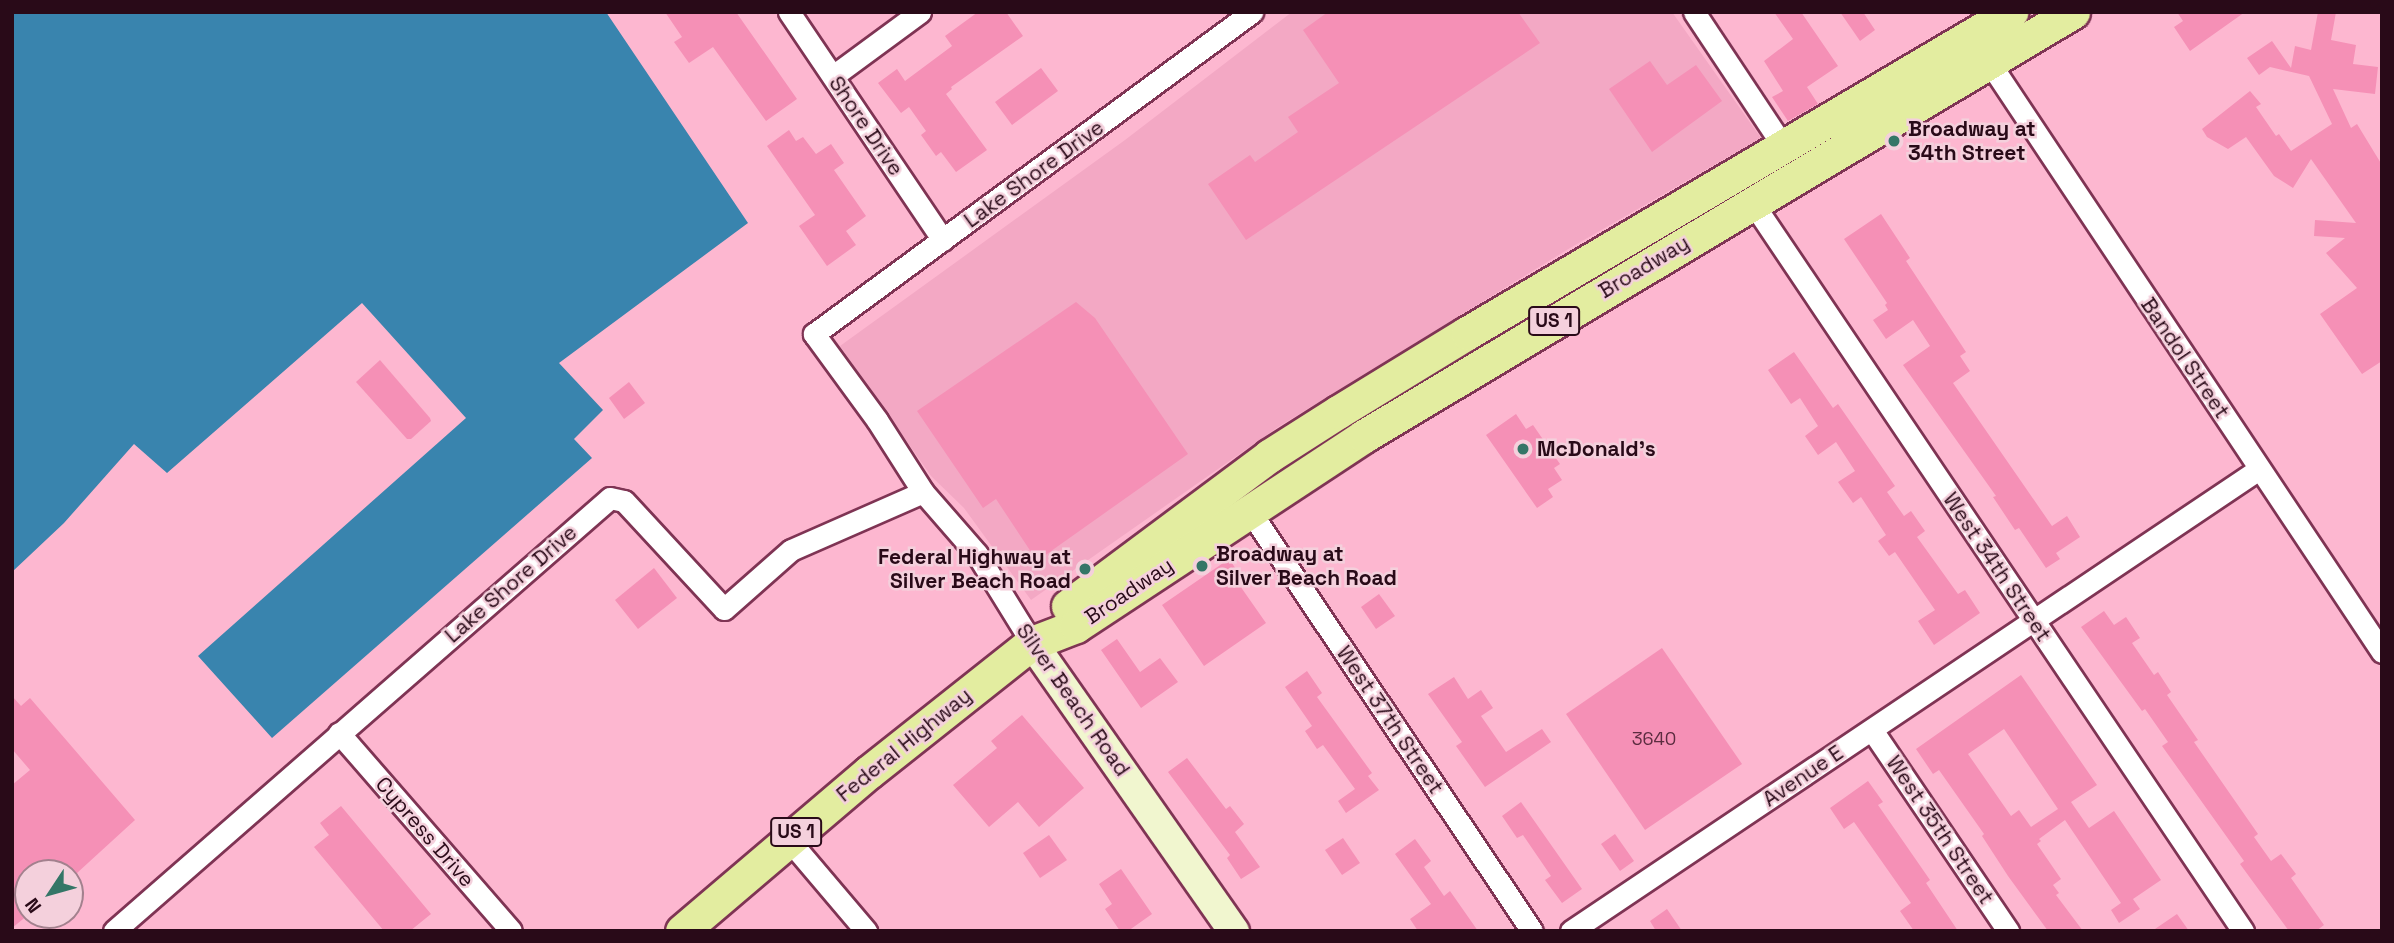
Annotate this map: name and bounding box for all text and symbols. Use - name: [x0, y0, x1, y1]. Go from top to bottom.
- street label: Shore Drive: [824, 72, 908, 180]
- street label: Lake Shore Drive: [959, 115, 1109, 233]
- place label: Broadway at 34th Street: [1908, 116, 2036, 166]
- marker: Broadway at 34th Street: [1886, 133, 1902, 149]
- street label: Broadway: [1594, 230, 1694, 304]
- street label: Bandol Street: [2135, 293, 2235, 423]
- road number: US 1: [1528, 306, 1580, 336]
- place label: McDonald's: [1537, 436, 1656, 462]
- marker: McDonald's: [1515, 441, 1531, 457]
- street label: West 34th Street: [1938, 488, 2056, 646]
- street label: Lake Shore Drive: [440, 520, 582, 648]
- place label: Broadway at Silver Beach Road: [1216, 541, 1397, 591]
- place label: Federal Highway at Silver Beach Road: [878, 544, 1071, 594]
- street label: Broadway: [1080, 552, 1178, 630]
- marker: Broadway at Silver Beach Road: [1194, 558, 1210, 574]
- marker: Federal Highway at Silver Beach Road: [1077, 561, 1093, 577]
- street label: Silver Beach Road: [1011, 619, 1135, 781]
- street label: West 37th Street: [1331, 641, 1449, 799]
- street label: Federal Highway: [831, 683, 977, 807]
- house number: 3640: [1632, 728, 1676, 750]
- street label: Avenue E: [1758, 740, 1848, 812]
- street label: West 35th Street: [1881, 751, 1999, 909]
- street label: Cypress Drive: [370, 772, 480, 892]
- road number: US 1: [770, 817, 822, 848]
- north arrow: [14, 859, 84, 929]
- text: N: [19, 893, 47, 918]

